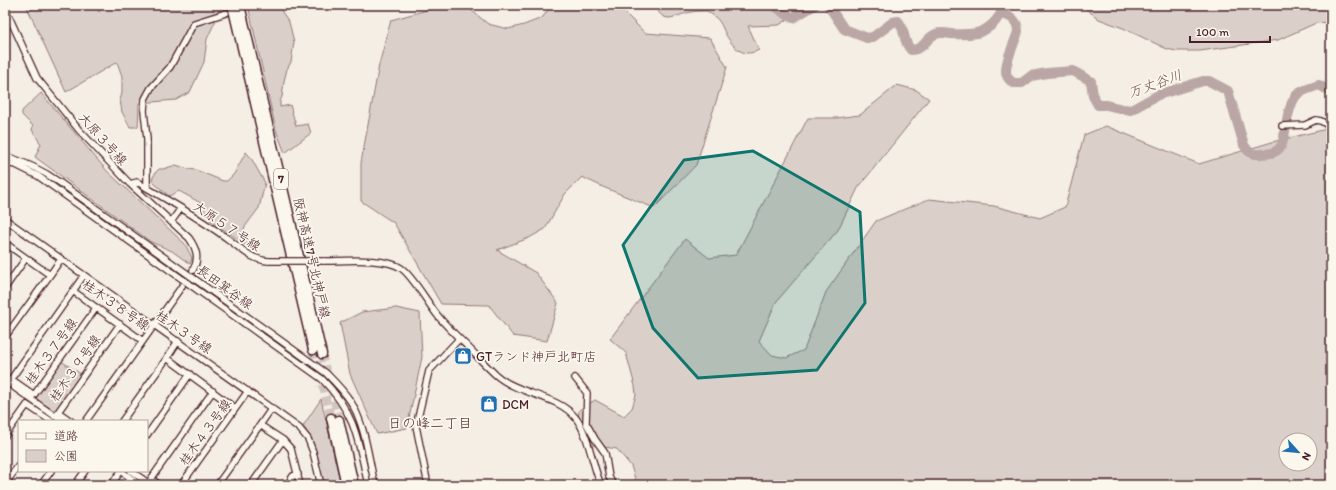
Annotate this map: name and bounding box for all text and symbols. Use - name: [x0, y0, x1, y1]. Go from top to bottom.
- scale bar: [1190, 18, 1270, 44]
- text: 100 m: [1196, 25, 1229, 39]
- water label: 万丈谷川: [1126, 66, 1184, 102]
- street label: 大原３号線: [76, 110, 131, 169]
- road number: 7: [274, 169, 288, 189]
- street label: 阪神高速7号北神戸線: [291, 196, 333, 321]
- street label: 大原５７号線: [190, 198, 264, 255]
- street label: 長田箕谷線: [194, 262, 257, 313]
- street label: 桂木３８号線: [80, 276, 153, 334]
- street label: 桂木３号線: [153, 307, 216, 357]
- street label: 桂木３７号線: [22, 314, 81, 387]
- street label: 桂木３９号線: [46, 331, 104, 404]
- shop icon: GTランド神戸北町店: [453, 346, 473, 366]
- place label: GTランド神戸北町店: [476, 349, 596, 364]
- shop icon: DCM: [479, 394, 499, 414]
- street label: 桂木４３号線: [176, 395, 235, 468]
- place label: DCM: [502, 397, 529, 412]
- district label: 日の峰二丁目: [388, 415, 472, 432]
- legend: [18, 420, 148, 472]
- text: 道路: [54, 429, 78, 443]
- north arrow: [1278, 432, 1318, 472]
- text: 公園: [54, 449, 78, 463]
- text: N: [1299, 450, 1314, 463]

